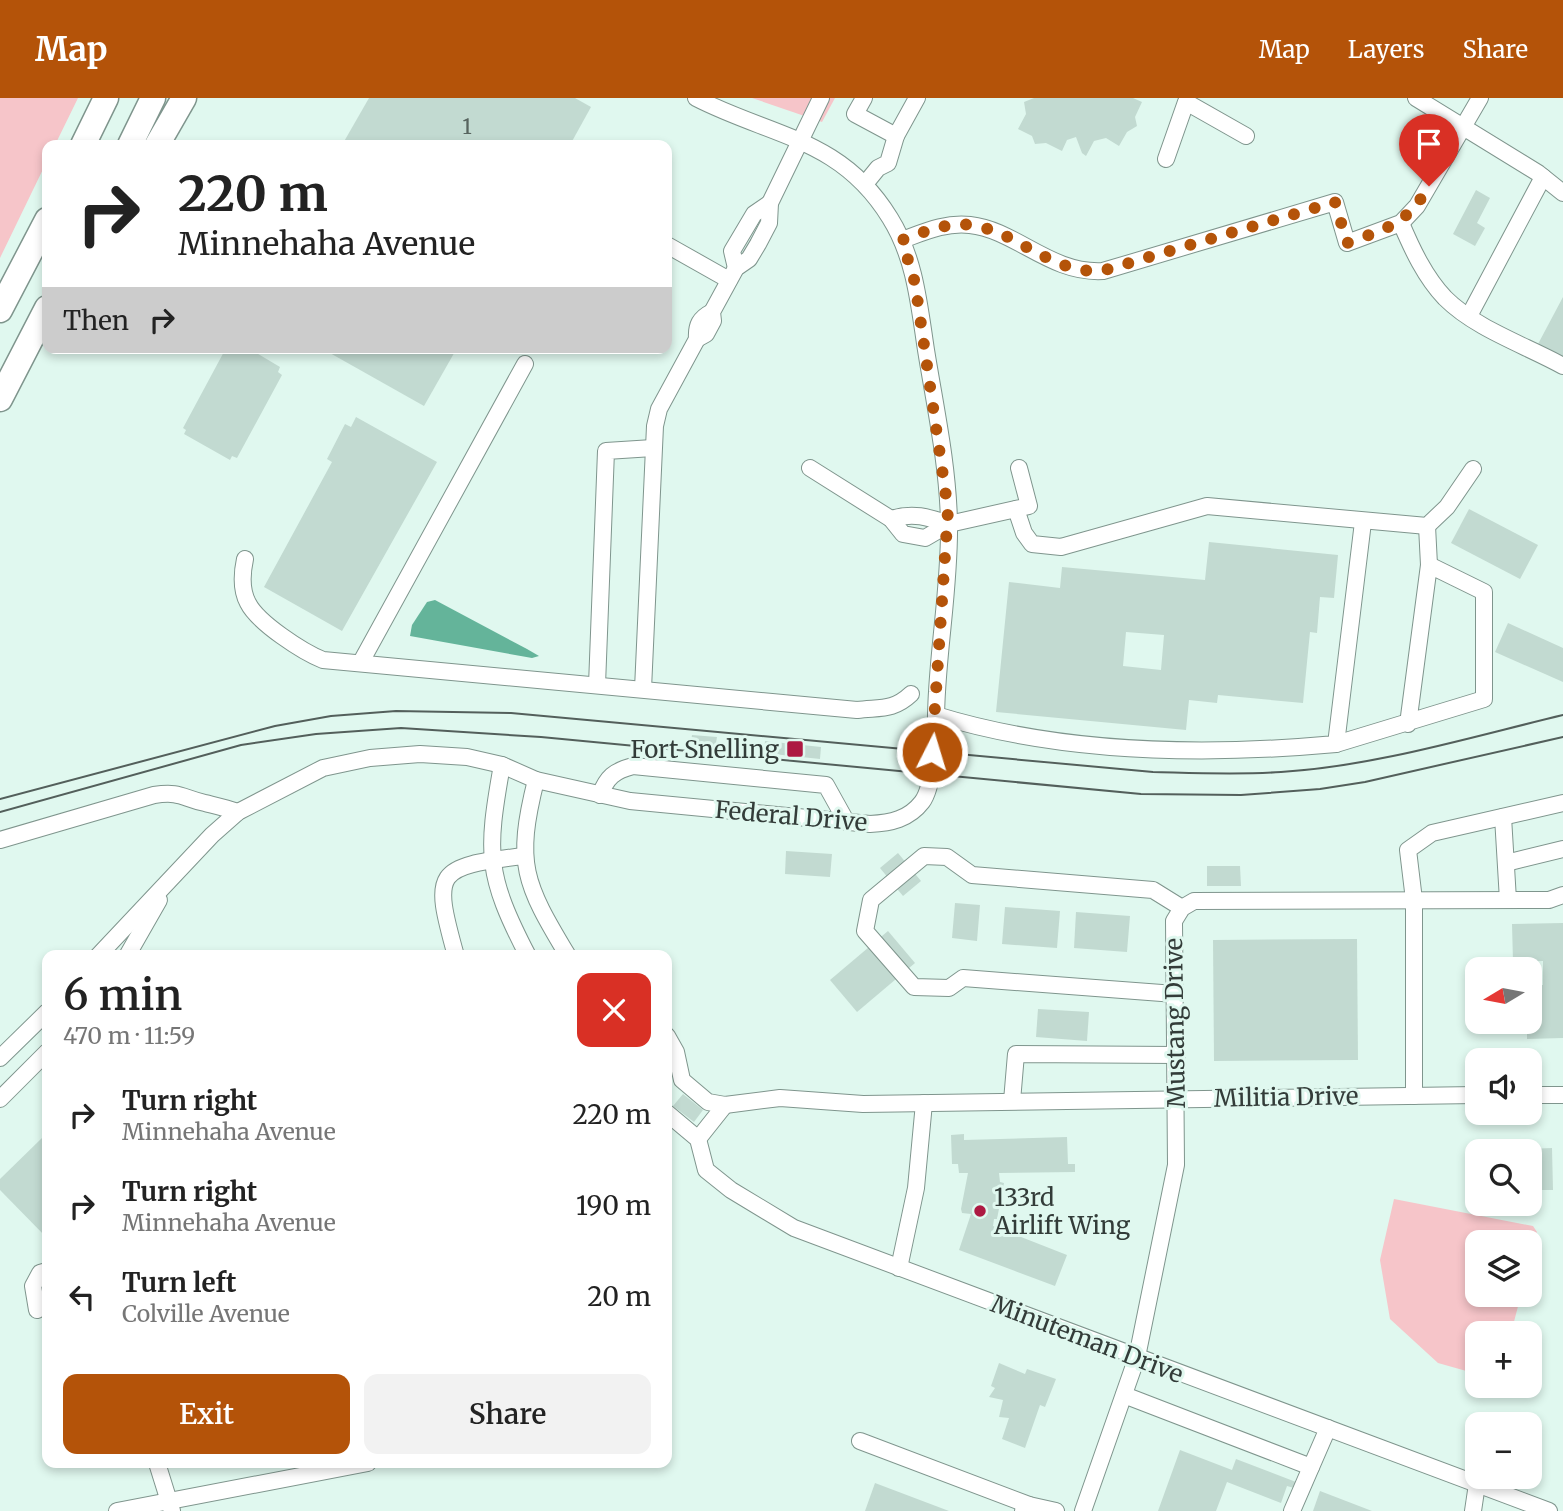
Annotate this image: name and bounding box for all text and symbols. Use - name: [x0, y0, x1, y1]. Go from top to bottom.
- text: Map: [35, 29, 108, 70]
- text: Map: [1259, 34, 1310, 65]
- text: Layers: [1348, 34, 1424, 65]
- text: Share: [1462, 34, 1528, 65]
- house number: 1: [462, 113, 472, 140]
- pin: [1399, 114, 1459, 186]
- icon: arrive: [1410, 125, 1448, 163]
- text: 220 m: [178, 163, 328, 224]
- icon: right: [63, 168, 154, 259]
- text: Minnehaha Avenue: [178, 224, 475, 264]
- icon: right: [143, 301, 181, 339]
- text: Then: [63, 304, 129, 337]
- position arrow: [895, 715, 969, 789]
- place label: Fort Snelling: [630, 734, 779, 765]
- marker: Fort Snelling: [785, 739, 805, 759]
- street label: Federal Drive: [714, 794, 868, 838]
- street label: Mustang Drive: [1158, 938, 1192, 1108]
- north arrow: [1465, 957, 1542, 1034]
- map controls: [1465, 957, 1542, 1489]
- text: 6 min: [63, 969, 182, 1021]
- button: close: [577, 973, 651, 1047]
- text: 470 m · 11:59: [63, 1021, 195, 1050]
- button: sound: [1465, 1048, 1542, 1125]
- street label: Militia Drive: [1213, 1080, 1359, 1114]
- text: Turn right: [122, 1084, 257, 1117]
- icon: right: [63, 1096, 101, 1134]
- text: 220 m: [572, 1098, 651, 1131]
- text: Minnehaha Avenue: [122, 1117, 336, 1146]
- button: search: [1465, 1139, 1542, 1216]
- text: Turn right: [122, 1175, 257, 1208]
- place label: 133rd Airlift Wing: [993, 1182, 1131, 1241]
- icon: right: [63, 1187, 101, 1225]
- text: 190 m: [576, 1189, 651, 1222]
- marker: 133rd Airlift Wing: [972, 1203, 988, 1219]
- text: Minnehaha Avenue: [122, 1208, 336, 1237]
- button: layers: [1465, 1230, 1542, 1307]
- text: Turn left: [122, 1266, 236, 1299]
- icon: left: [63, 1278, 101, 1316]
- text: 20 m: [587, 1280, 651, 1313]
- street label: Minuteman Drive: [986, 1288, 1188, 1390]
- text: Colville Avenue: [122, 1299, 290, 1328]
- button: +: [1465, 1321, 1542, 1398]
- button: Exit: [63, 1374, 350, 1454]
- button: Share: [364, 1374, 651, 1454]
- button: −: [1465, 1412, 1542, 1489]

